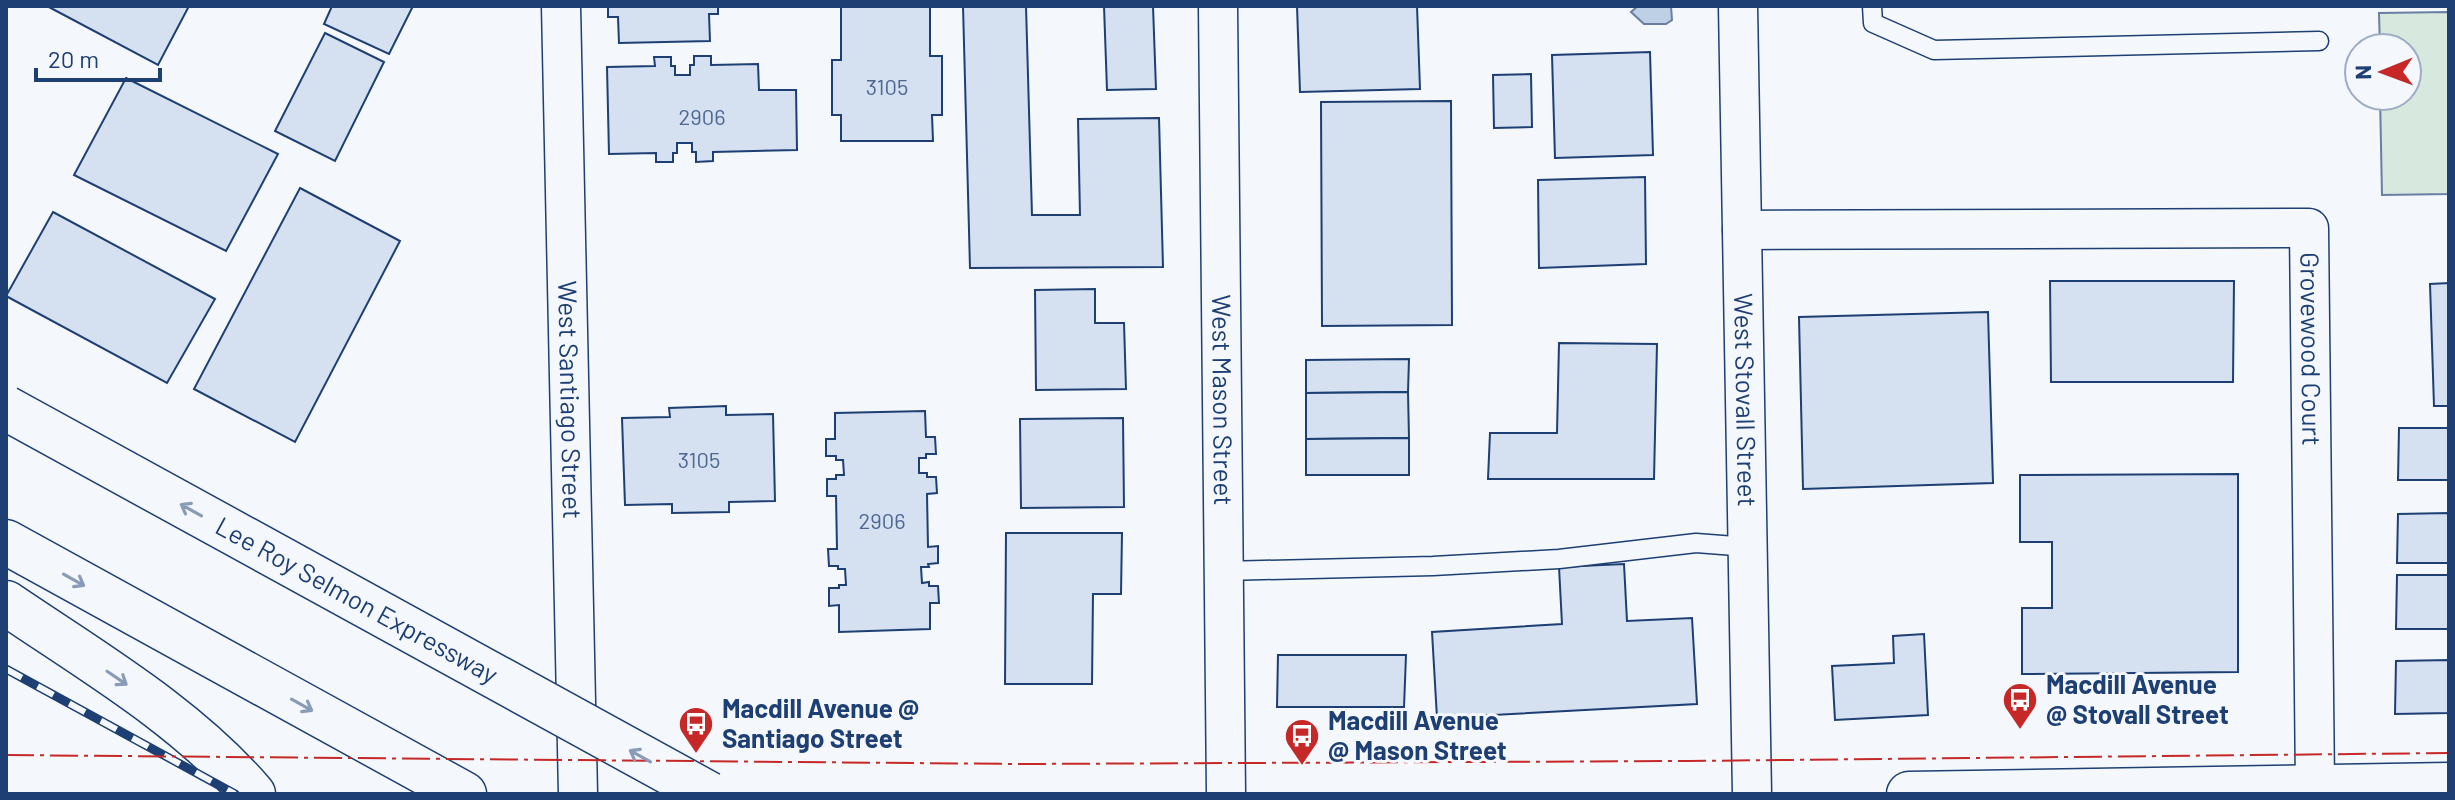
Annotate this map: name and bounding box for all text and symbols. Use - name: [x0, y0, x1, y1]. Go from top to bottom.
- scale bar: [36, 32, 160, 82]
- north arrow: [2343, 32, 2423, 112]
- text: 20 m: [48, 44, 99, 73]
- text: N: [2349, 65, 2375, 80]
- house number: 3105: [866, 73, 908, 99]
- house number: 2906: [678, 103, 726, 129]
- street label: Grovewood Court: [2295, 252, 2328, 446]
- street label: West Santiago Street: [553, 280, 589, 519]
- street label: West Stovall Street: [1729, 293, 1764, 507]
- street label: West Mason Street: [1207, 294, 1240, 506]
- house number: 3105: [678, 446, 720, 472]
- one-way arrow: [180, 502, 204, 517]
- house number: 2906: [858, 507, 906, 533]
- street label: Lee Roy Selmon Expressway: [211, 509, 504, 689]
- one-way arrow: [62, 572, 86, 588]
- place label: Macdill Avenue @ Stovall Street: [2046, 668, 2229, 729]
- one-way arrow: [105, 670, 127, 686]
- bus stop icon: Macdill Avenue @ Stovall Street: [2001, 681, 2039, 731]
- place label: Macdill Avenue @ Santiago Street: [722, 692, 919, 753]
- one-way arrow: [290, 697, 313, 713]
- place label: Macdill Avenue @ Mason Street: [1328, 704, 1507, 765]
- bus stop icon: Macdill Avenue @ Santiago Street: [677, 705, 715, 755]
- bus stop icon: Macdill Avenue @ Mason Street: [1283, 717, 1321, 767]
- one-way arrow: [629, 748, 652, 764]

